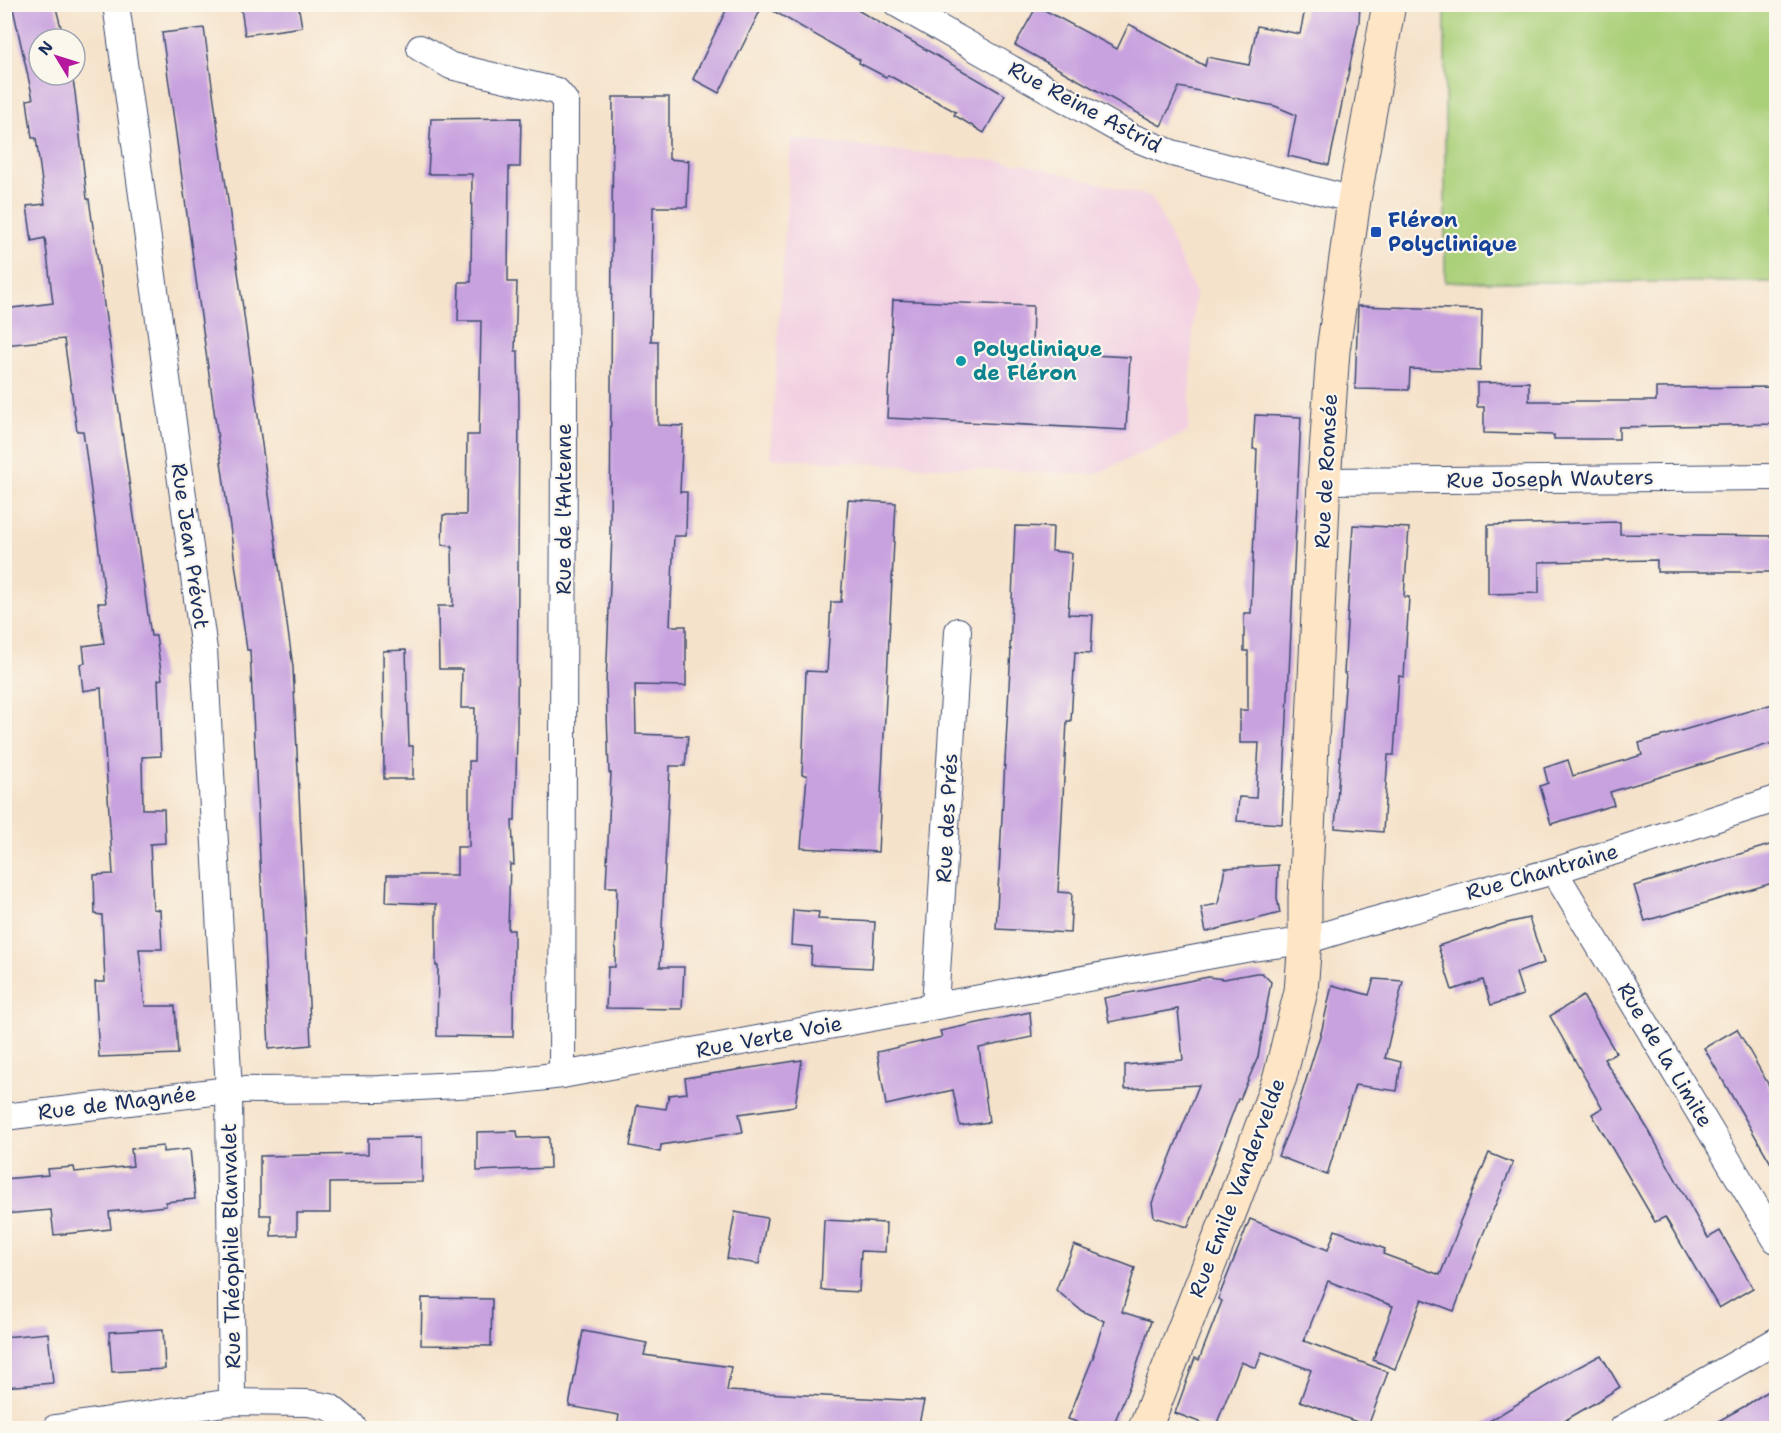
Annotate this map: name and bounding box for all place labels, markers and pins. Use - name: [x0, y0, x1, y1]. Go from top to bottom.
- place label: Fléron Polyclinique: [1388, 206, 1517, 258]
- marker: Fléron Polyclinique: [1369, 225, 1383, 239]
- place label: Polyclinique de Fléron: [973, 335, 1102, 387]
- marker: Polyclinique de Fléron: [954, 354, 968, 368]

